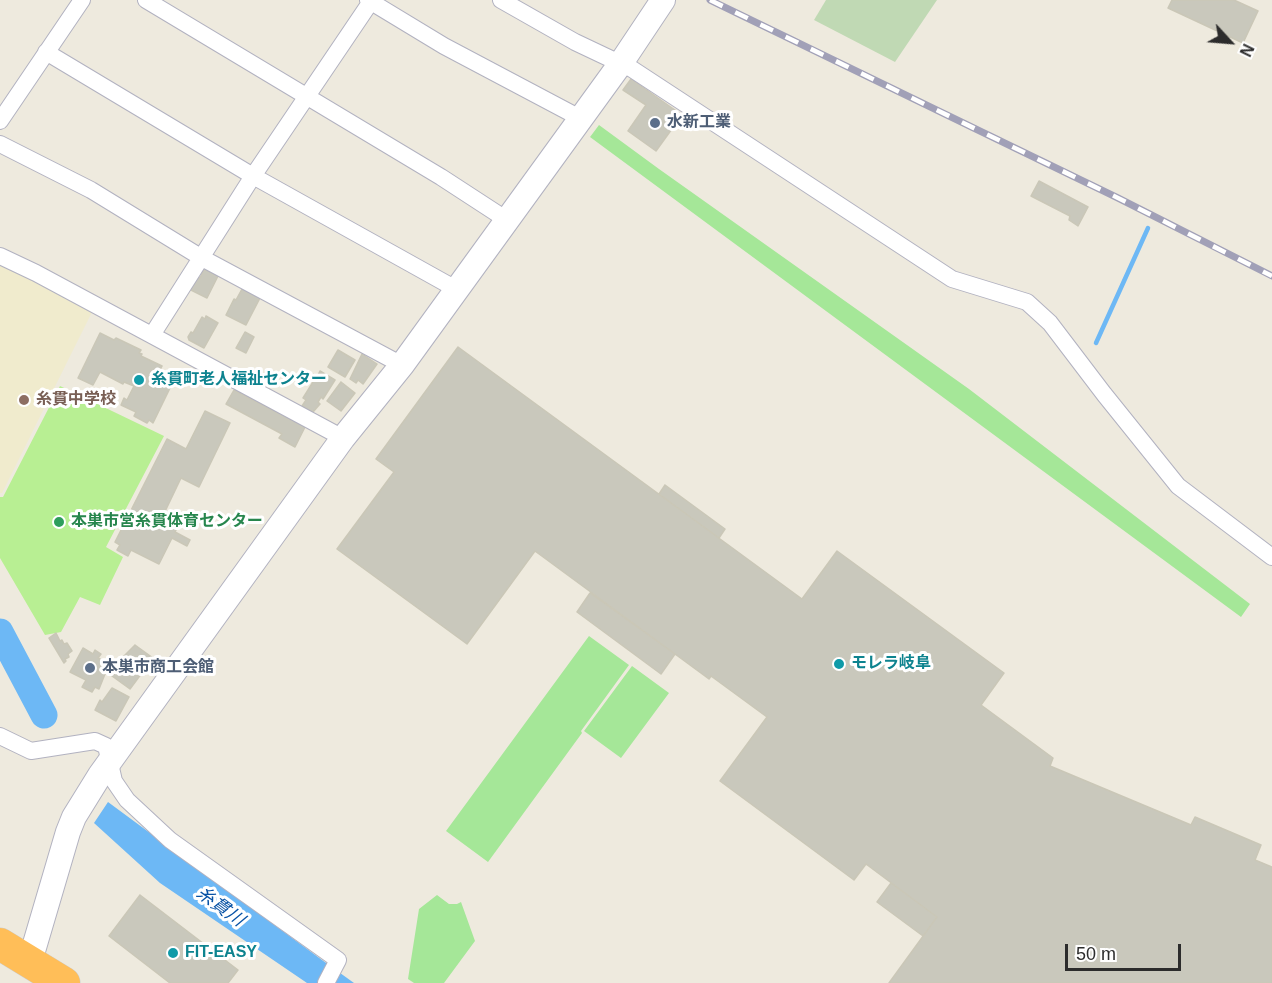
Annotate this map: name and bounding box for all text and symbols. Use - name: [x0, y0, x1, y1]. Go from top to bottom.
- north arrow: [1200, 12, 1260, 72]
- text: N: [1236, 41, 1257, 59]
- place label: 水新工業: [667, 113, 731, 133]
- marker: 水新工業: [648, 116, 662, 130]
- place label: 糸貫町老人福祉センター: [151, 370, 327, 390]
- marker: 糸貫町老人福祉センター: [132, 373, 146, 387]
- place label: 糸貫中学校: [36, 390, 116, 410]
- marker: 糸貫中学校: [17, 393, 31, 407]
- place label: 本巣市営糸貫体育センター: [71, 512, 263, 532]
- marker: 本巣市営糸貫体育センター: [52, 515, 66, 529]
- place label: モレラ岐阜: [851, 654, 931, 674]
- marker: モレラ岐阜: [832, 657, 846, 671]
- place label: 本巣市商工会館: [102, 658, 214, 678]
- marker: 本巣市商工会館: [83, 661, 97, 675]
- water label: 糸貫川: [192, 882, 248, 932]
- scale bar: [1068, 932, 1184, 970]
- place label: FIT-EASY: [185, 943, 257, 963]
- text: 50 m: [1076, 944, 1116, 964]
- marker: FIT-EASY: [166, 946, 180, 960]

